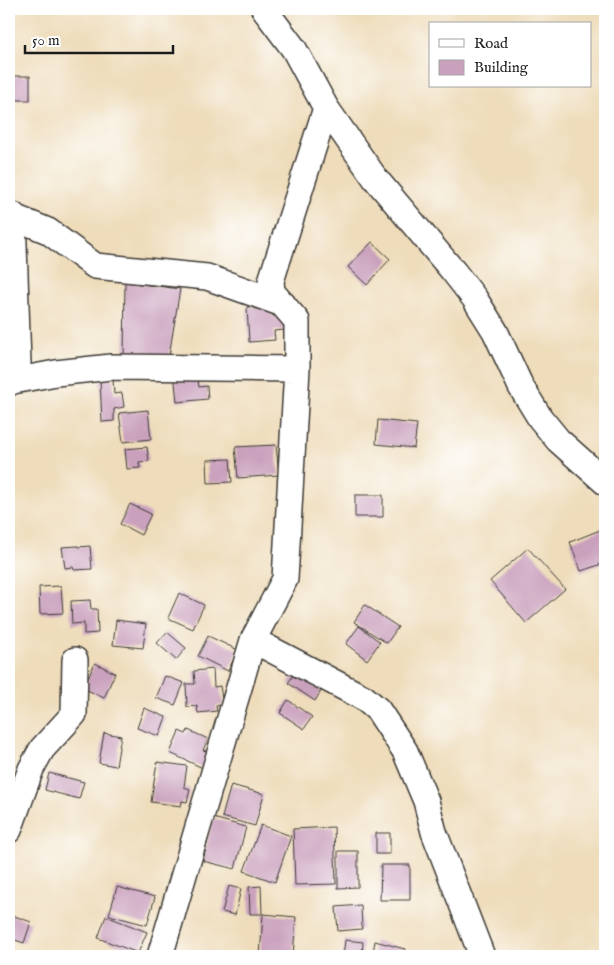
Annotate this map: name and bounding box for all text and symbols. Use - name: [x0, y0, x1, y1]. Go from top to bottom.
- scale bar: [25, 22, 172, 54]
- legend: [429, 22, 592, 88]
- text: 50 m: [32, 31, 60, 50]
- text: Road: [474, 34, 509, 53]
- text: Building: [474, 58, 529, 77]

